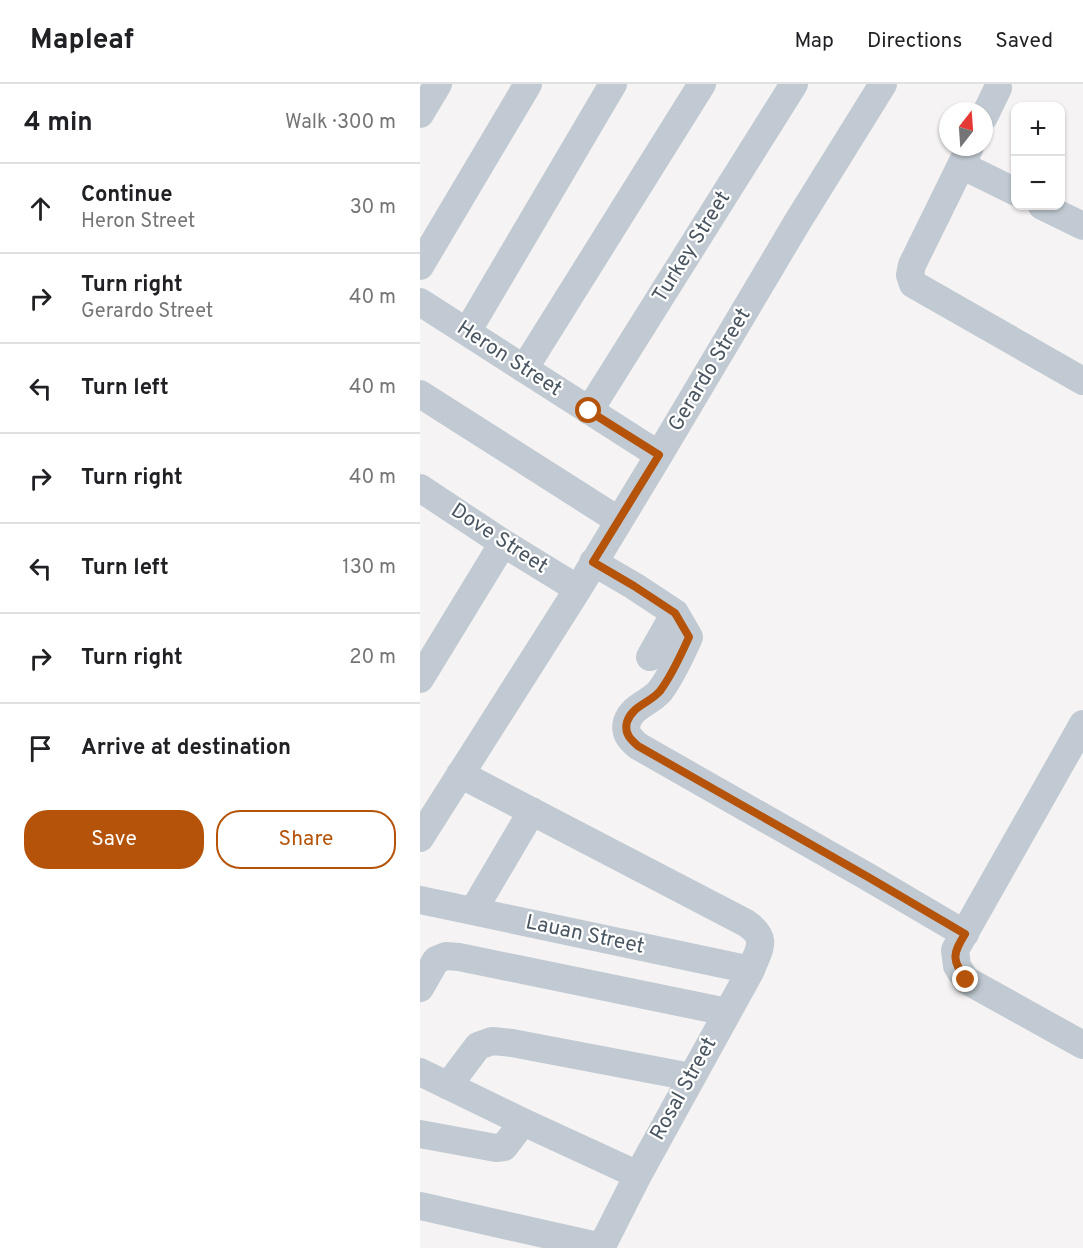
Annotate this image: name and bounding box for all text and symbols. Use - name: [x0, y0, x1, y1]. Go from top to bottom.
- text: Mapleaf: [30, 23, 134, 59]
- text: Map: [794, 28, 834, 55]
- text: Directions: [867, 28, 962, 55]
- text: Saved: [995, 28, 1053, 55]
- north arrow: [939, 102, 993, 156]
- map controls: [1011, 102, 1065, 210]
- button: +: [1011, 102, 1065, 156]
- text: 4 min: [24, 107, 93, 140]
- text: Walk · 300 m: [285, 110, 396, 136]
- button: −: [1011, 156, 1065, 210]
- text: Continue: [81, 182, 172, 209]
- street label: Turkey Street: [647, 186, 737, 308]
- icon: ahead: [24, 192, 57, 225]
- text: 30 m: [350, 195, 396, 221]
- text: Heron Street: [81, 209, 195, 235]
- text: Turn right: [81, 272, 183, 299]
- icon: right: [24, 282, 57, 315]
- text: 40 m: [349, 285, 396, 311]
- text: Gerardo Street: [81, 299, 213, 325]
- street label: Gerardo Street: [663, 304, 757, 436]
- street label: Heron Street: [451, 315, 567, 403]
- icon: left: [24, 372, 57, 405]
- text: Turn left: [81, 375, 169, 402]
- text: 40 m: [349, 375, 396, 401]
- route start: [575, 397, 601, 423]
- icon: right: [24, 462, 57, 495]
- text: Turn right: [81, 465, 183, 492]
- text: 40 m: [349, 465, 396, 491]
- street label: Dove Street: [445, 498, 553, 580]
- icon: left: [24, 552, 57, 585]
- text: Turn left: [81, 555, 169, 582]
- text: 130 m: [342, 555, 396, 581]
- icon: right: [24, 642, 57, 675]
- text: Turn right: [81, 645, 183, 672]
- text: 20 m: [349, 645, 396, 671]
- icon: arrive: [24, 732, 57, 765]
- text: Arrive at destination: [81, 735, 291, 762]
- button: Save: [24, 810, 204, 869]
- button: Share: [216, 810, 396, 869]
- street label: Lauan Street: [523, 909, 647, 961]
- route end: [952, 966, 978, 992]
- street label: Rosal Street: [645, 1033, 723, 1145]

